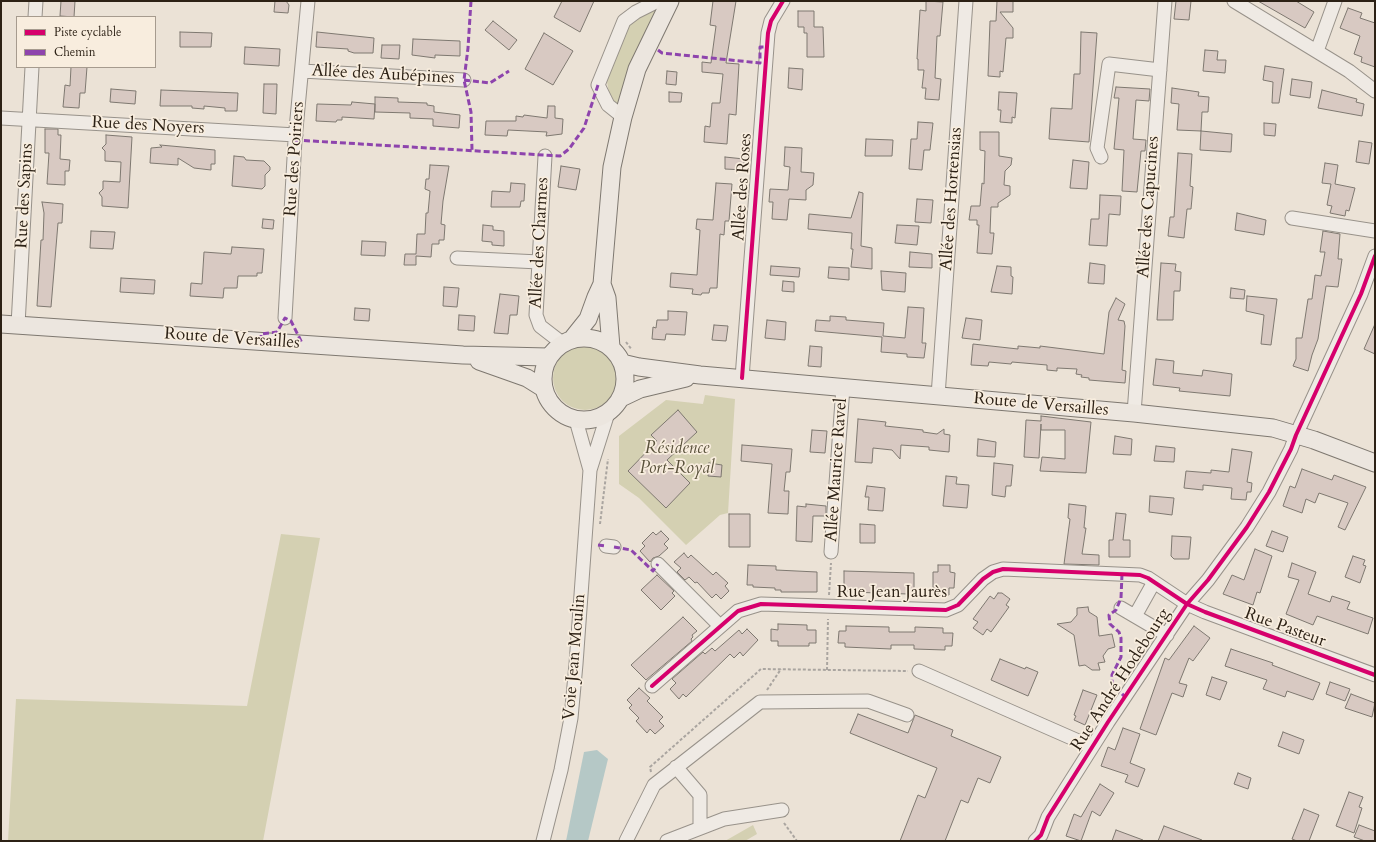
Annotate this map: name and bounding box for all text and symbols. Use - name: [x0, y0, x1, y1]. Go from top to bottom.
- legend: [16, 16, 156, 68]
- text: Piste cyclable: [54, 24, 121, 40]
- text: Chemin: [54, 44, 96, 60]
- street label: Allée des Aubépines: [311, 61, 455, 89]
- street label: Rue des Poiriers: [281, 101, 309, 217]
- street label: Rue des Noyers: [91, 113, 205, 139]
- street label: Allée des Hortensias: [937, 127, 967, 271]
- street label: Allée des Roses: [729, 133, 757, 241]
- street label: Allée des Capucines: [1134, 135, 1164, 279]
- street label: Rue des Sapins: [12, 143, 38, 249]
- street label: Allée des Charmes: [526, 177, 554, 309]
- street label: Route de Versailles: [164, 324, 300, 354]
- street label: Route de Versailles: [973, 389, 1109, 421]
- street label: Allée Maurice Ravel: [822, 397, 852, 543]
- park label: Résidence Port-Royal: [640, 439, 714, 479]
- street label: Rue Jean Jaurès: [837, 583, 947, 603]
- street label: Voie Jean Moulin: [559, 593, 591, 721]
- street label: Rue Pasteur: [1242, 604, 1328, 652]
- street label: Rue André Hodebourg: [1067, 605, 1175, 755]

